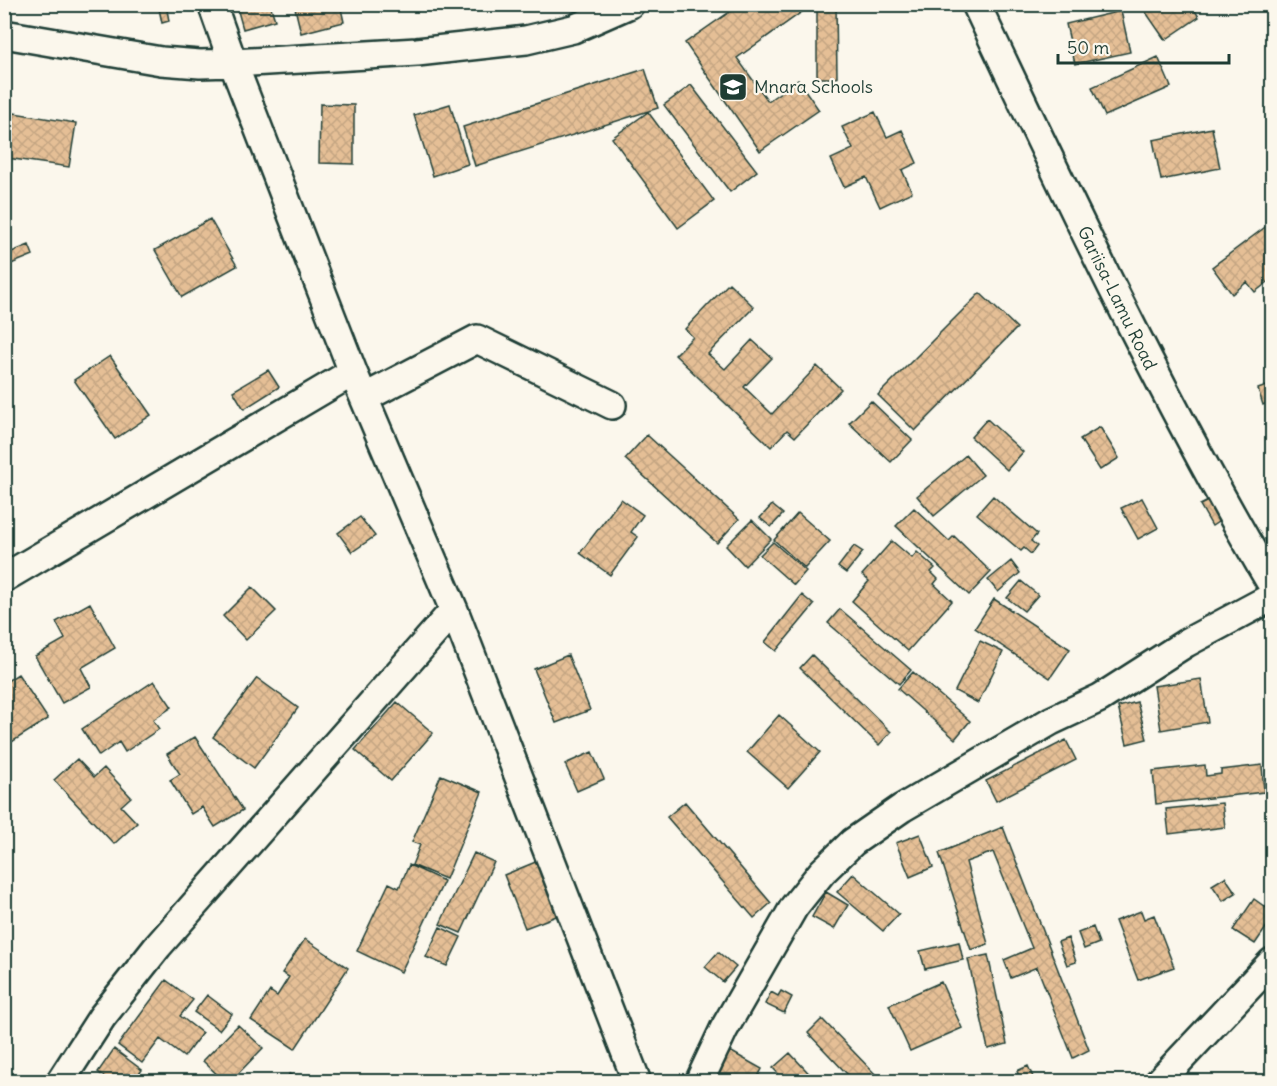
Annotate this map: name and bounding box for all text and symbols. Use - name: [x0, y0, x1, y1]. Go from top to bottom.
- scale bar: [1058, 27, 1229, 65]
- text: 50 m: [1067, 36, 1109, 59]
- school or university icon: Mnara Schools: [717, 71, 749, 103]
- place label: Mnara Schools: [754, 75, 873, 98]
- street label: Gariisa-Lamu Road: [1073, 222, 1162, 374]

